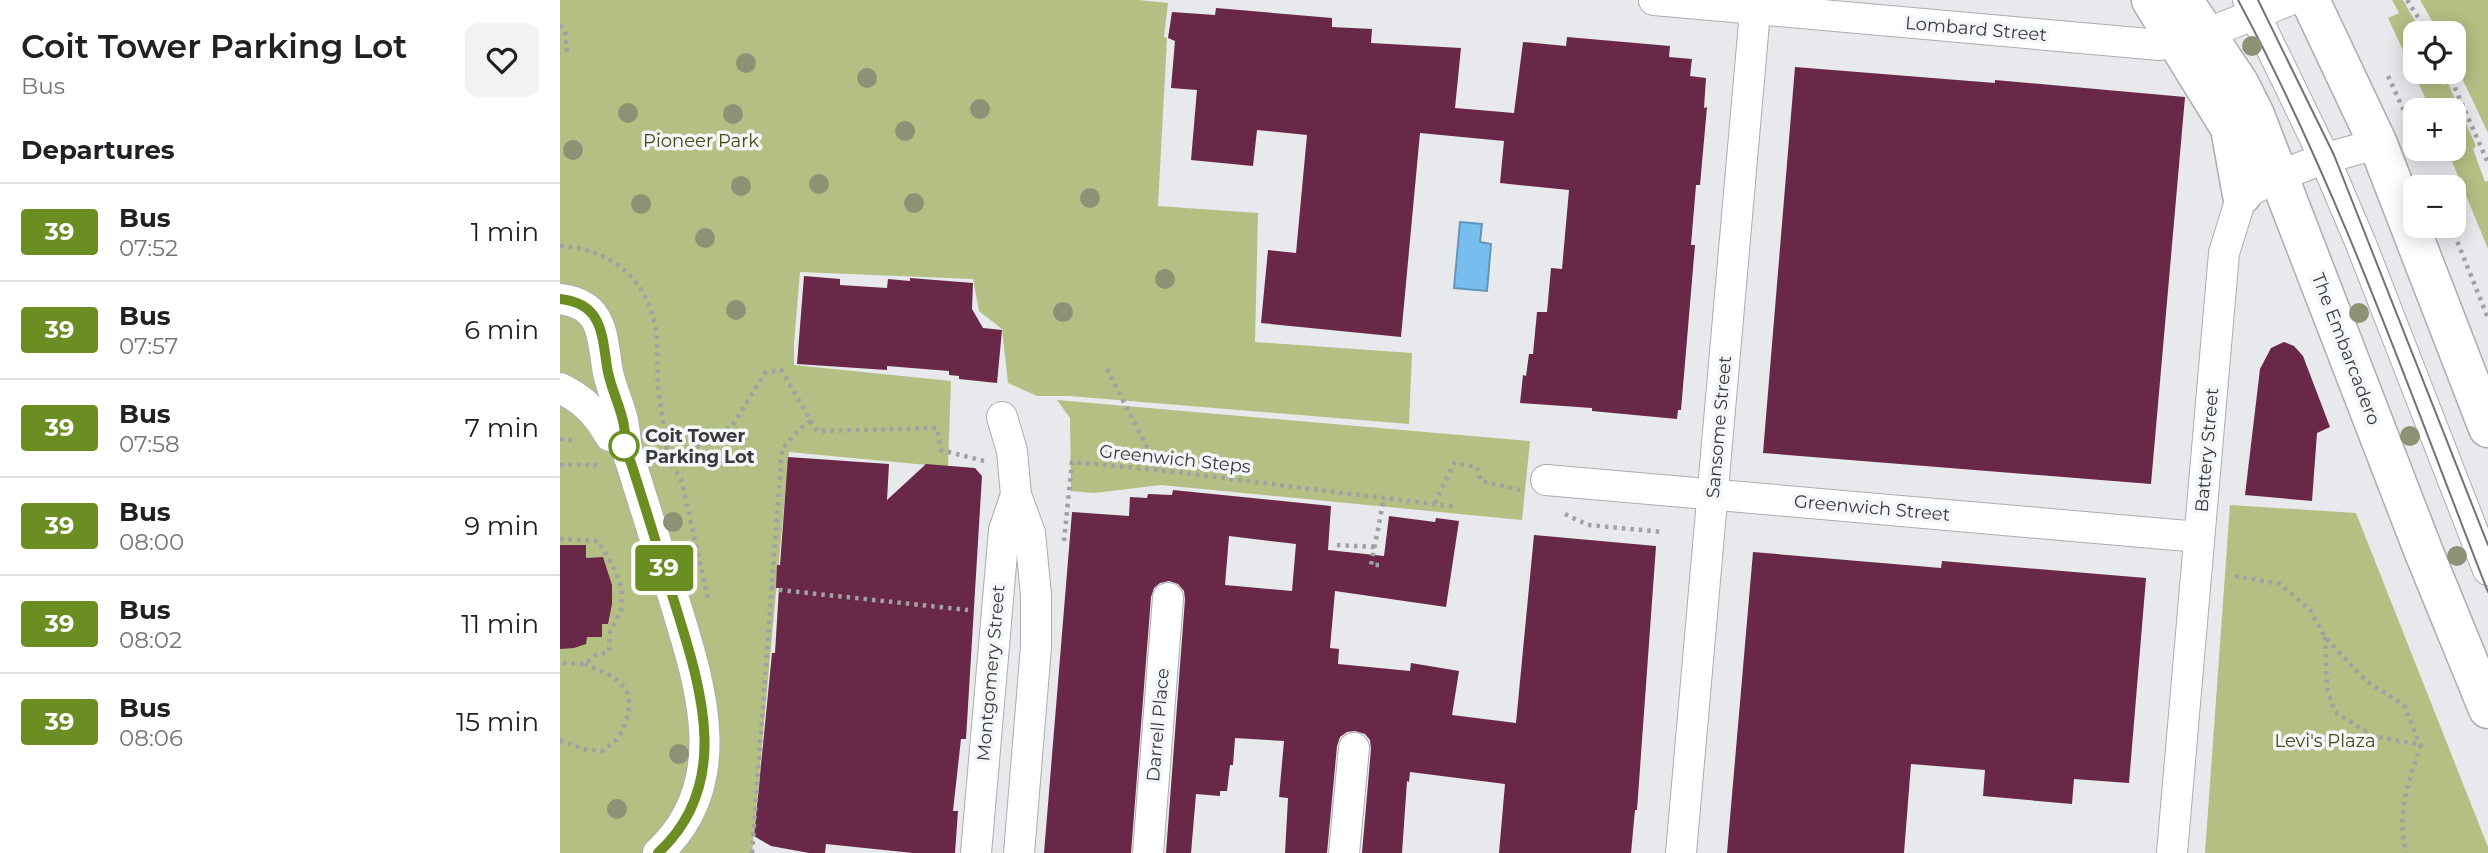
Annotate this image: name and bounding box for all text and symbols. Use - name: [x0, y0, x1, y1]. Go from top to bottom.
- street label: Lombard Street: [1904, 12, 2048, 46]
- map controls: [2403, 21, 2466, 238]
- button: locate: [2403, 21, 2466, 84]
- button: heart: [465, 23, 539, 97]
- text: Coit Tower Parking Lot: [21, 26, 407, 66]
- text: Bus: [21, 72, 65, 100]
- button: +: [2403, 98, 2466, 161]
- park label: Pioneer Park: [643, 130, 759, 152]
- text: Departures: [21, 134, 175, 166]
- button: −: [2403, 175, 2466, 238]
- text: Bus: [119, 202, 171, 234]
- text: 1 min: [471, 216, 539, 248]
- text: 39: [45, 217, 74, 246]
- text: 07:52: [119, 234, 178, 262]
- street label: The Embarcadero: [2307, 270, 2385, 428]
- text: Bus: [119, 300, 171, 332]
- text: 6 min: [464, 314, 539, 346]
- text: 39: [45, 315, 74, 344]
- text: 07:57: [119, 332, 178, 360]
- street label: Sansome Street: [1702, 355, 1736, 499]
- street label: Battery Street: [2191, 387, 2223, 513]
- text: Bus: [119, 398, 171, 430]
- text: 7 min: [465, 412, 539, 444]
- text: 39: [45, 413, 74, 442]
- place label: Coit Tower Parking Lot: [645, 425, 755, 468]
- text: 07:58: [119, 430, 180, 458]
- marker: Coit Tower Parking Lot: [609, 431, 639, 461]
- street label: Greenwich Steps: [1098, 440, 1252, 478]
- street label: Greenwich Street: [1793, 490, 1951, 526]
- text: Bus: [119, 496, 171, 528]
- text: 9 min: [464, 510, 539, 542]
- text: 39: [45, 511, 74, 540]
- text: 08:00: [119, 528, 184, 556]
- line badge: 39: [632, 545, 696, 591]
- text: 39: [649, 553, 679, 582]
- street label: Montgomery Street: [972, 584, 1010, 762]
- text: Bus: [119, 594, 171, 626]
- text: 11 min: [461, 608, 539, 640]
- text: 39: [45, 609, 74, 638]
- text: 08:02: [119, 626, 182, 654]
- street label: Darrell Place: [1142, 667, 1174, 783]
- text: Bus: [119, 692, 171, 724]
- text: 15 min: [456, 706, 539, 738]
- text: 39: [45, 707, 74, 736]
- text: 08:06: [119, 724, 183, 752]
- park label: Levi's Plaza: [2274, 730, 2376, 752]

